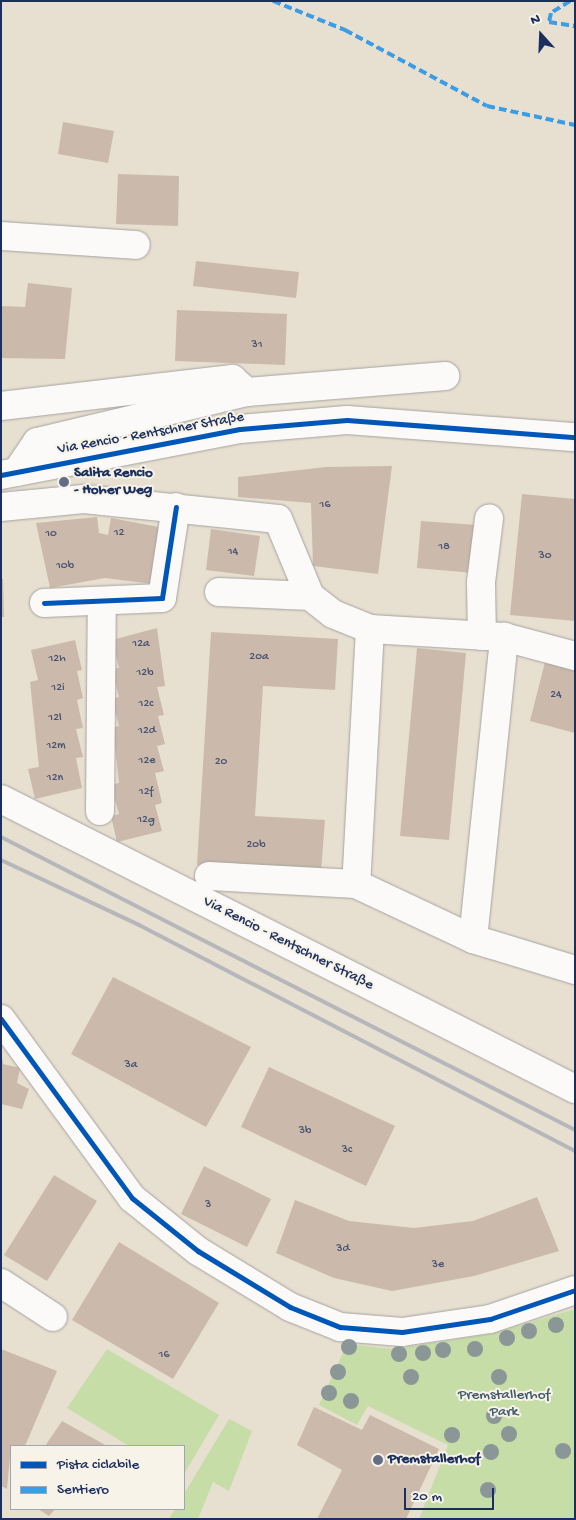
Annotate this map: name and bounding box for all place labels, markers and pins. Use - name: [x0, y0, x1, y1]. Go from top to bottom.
- place label: Salita Rencio - Hoher Weg: [74, 464, 153, 499]
- marker: Salita Rencio - Hoher Weg: [58, 476, 70, 488]
- place label: Premstallerhof: [388, 1451, 480, 1469]
- marker: Premstallerhof: [372, 1454, 384, 1466]

